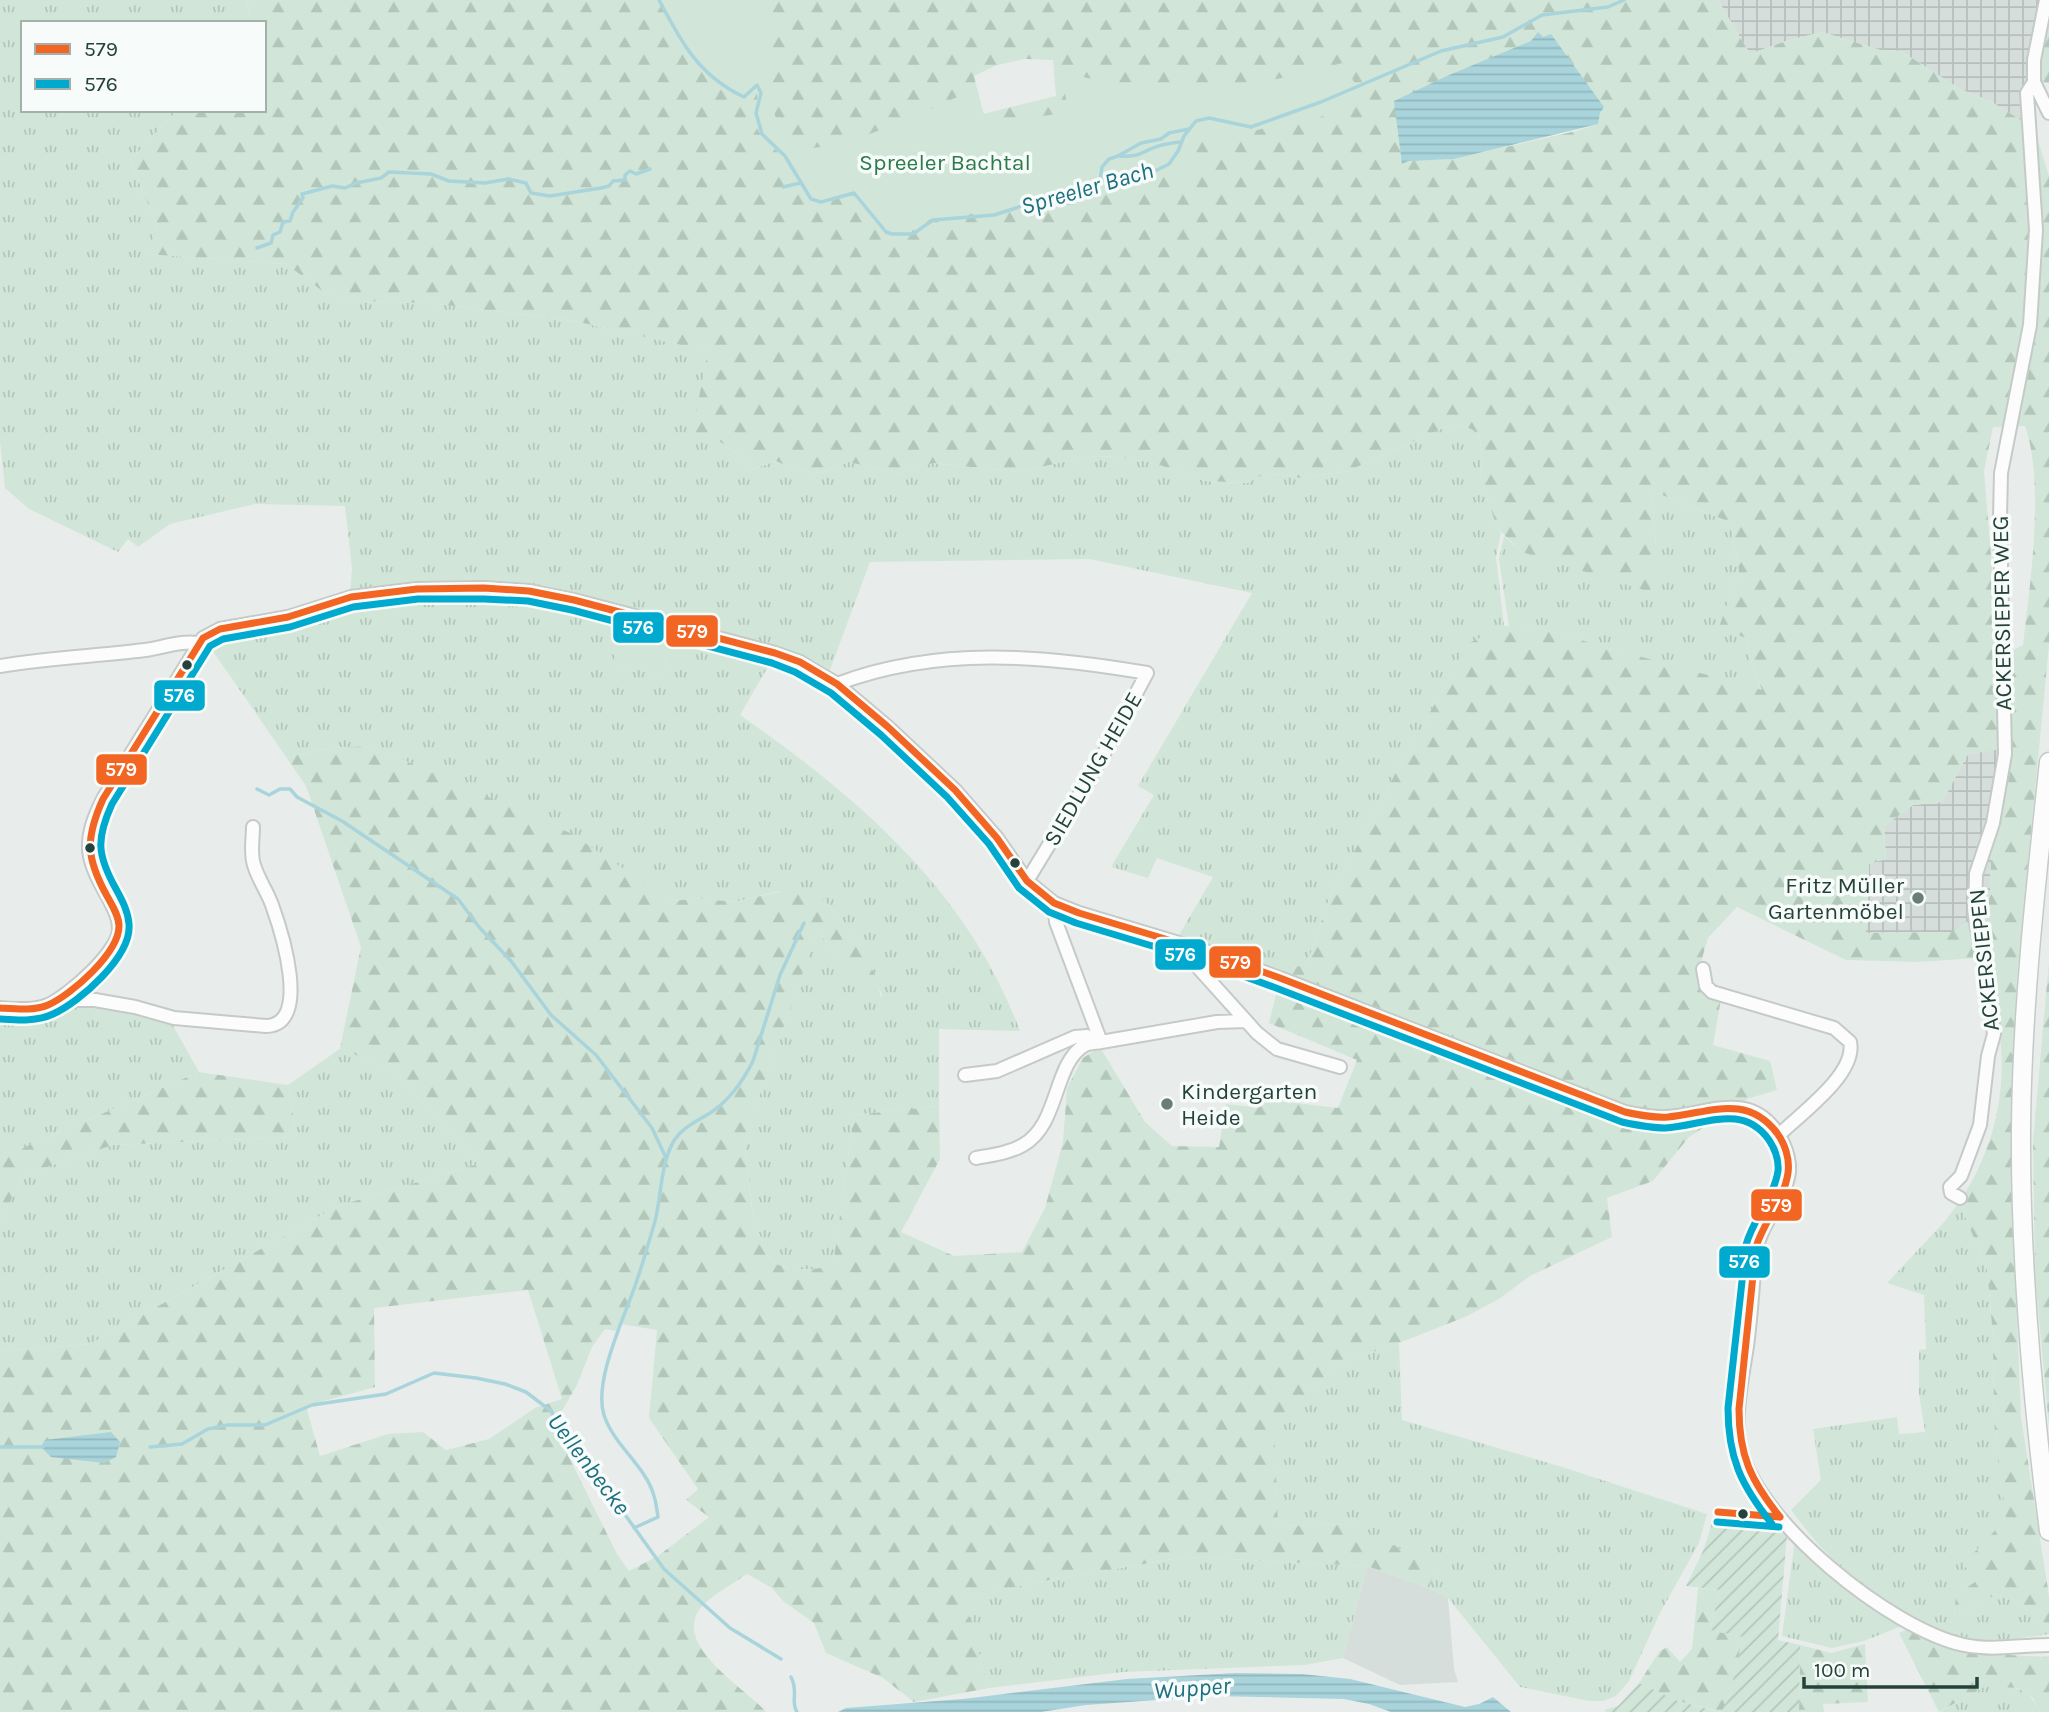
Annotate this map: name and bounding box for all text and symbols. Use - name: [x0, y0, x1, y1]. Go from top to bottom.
- legend: [21, 21, 266, 112]
- text: 579: [84, 37, 118, 61]
- text: 576: [84, 72, 118, 96]
- park label: Spreeler Bachtal: [859, 149, 1031, 176]
- water label: Spreeler Bach: [1017, 156, 1157, 220]
- street label: ACKERSIEPER WEG: [1987, 515, 2017, 711]
- line badge: 576: [612, 611, 665, 644]
- line badge: 579: [665, 614, 719, 648]
- text: 576: [622, 617, 654, 639]
- text: 579: [676, 621, 708, 643]
- unlabelled marker: [180, 658, 194, 672]
- line badge: 576: [153, 679, 206, 712]
- text: 576: [163, 685, 195, 707]
- street label: SIEDLUNG HEIDE: [1038, 687, 1148, 851]
- line badge: 579: [95, 753, 148, 786]
- text: 579: [105, 759, 137, 781]
- unlabelled marker: [83, 841, 97, 855]
- unlabelled marker: [1008, 856, 1022, 870]
- place label: Fritz Müller Gartenmöbel: [1768, 872, 1905, 925]
- street label: ACKERSIEPEN: [1963, 887, 2005, 1033]
- marker: Fritz Müller Gartenmöbel: [1910, 890, 1926, 906]
- line badge: 576: [1154, 938, 1207, 971]
- text: 576: [1164, 944, 1196, 966]
- line badge: 579: [1208, 945, 1262, 979]
- text: 579: [1219, 952, 1251, 974]
- place label: Kindergarten Heide: [1181, 1078, 1317, 1131]
- marker: Kindergarten Heide: [1159, 1096, 1175, 1112]
- line badge: 579: [1750, 1188, 1803, 1222]
- text: 579: [1760, 1195, 1792, 1217]
- line badge: 576: [1718, 1245, 1771, 1279]
- text: 576: [1728, 1251, 1760, 1273]
- water label: Uellenbecke: [542, 1408, 636, 1520]
- unlabelled marker: [1736, 1507, 1750, 1521]
- scale bar: [1804, 1646, 1977, 1690]
- text: 100 m: [1814, 1658, 1871, 1682]
- water label: Wupper: [1153, 1671, 1232, 1705]

